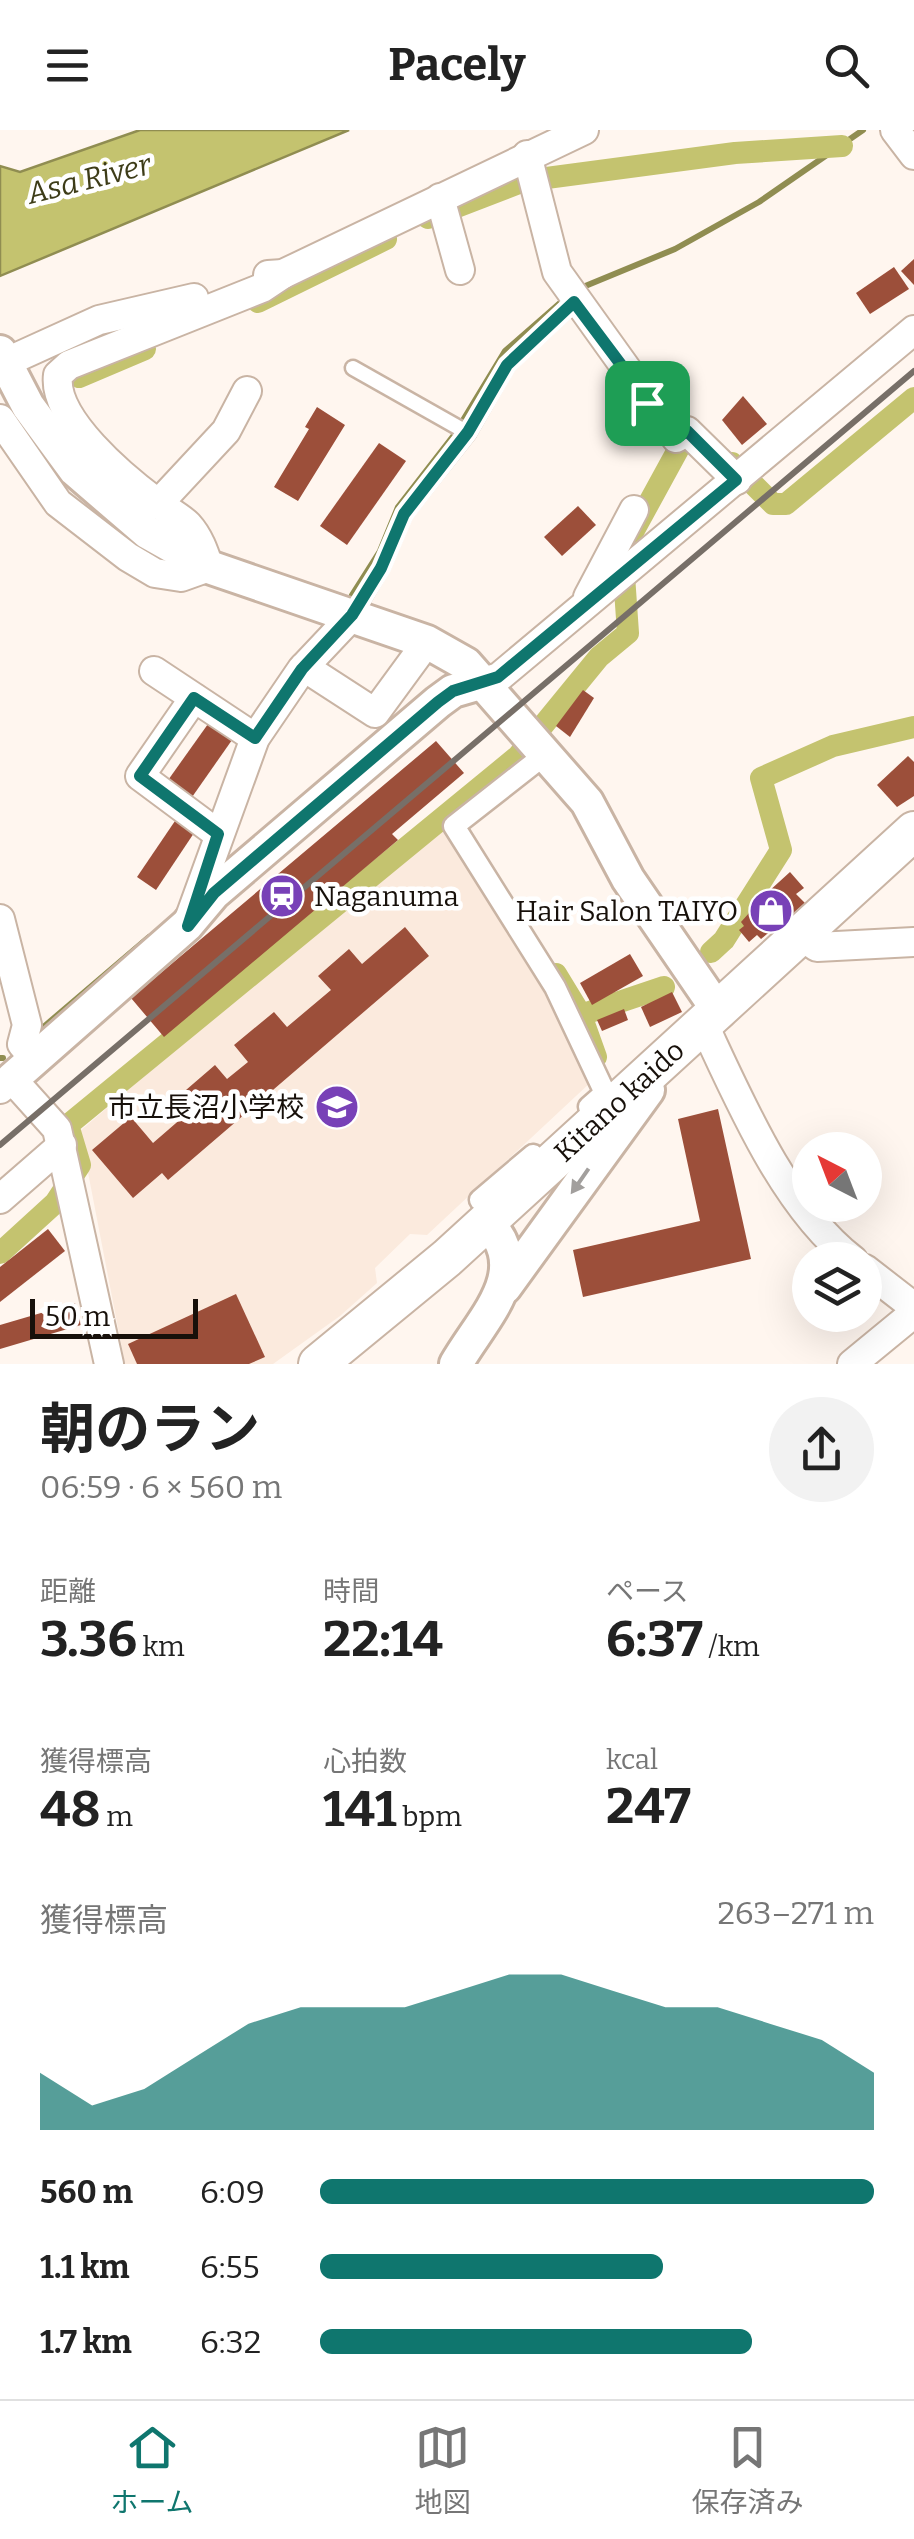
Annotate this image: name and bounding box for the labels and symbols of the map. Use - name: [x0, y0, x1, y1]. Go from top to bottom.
- water label: Asa River: [22, 146, 156, 212]
- pin: [605, 361, 690, 446]
- station icon: Naganuma: [259, 873, 305, 919]
- place label: Naganuma: [314, 880, 459, 913]
- shop icon: Hair Salon TAIYO: [748, 888, 794, 934]
- place label: Hair Salon TAIYO: [516, 895, 738, 928]
- street label: Kitano kaido: [547, 1033, 691, 1168]
- school or university icon: 市立長沼小学校: [314, 1084, 360, 1130]
- place label: 市立長沼小学校: [108, 1091, 304, 1124]
- north arrow: [792, 1132, 882, 1222]
- one-way arrow: [571, 1167, 590, 1194]
- scale bar: [30, 1294, 198, 1338]

